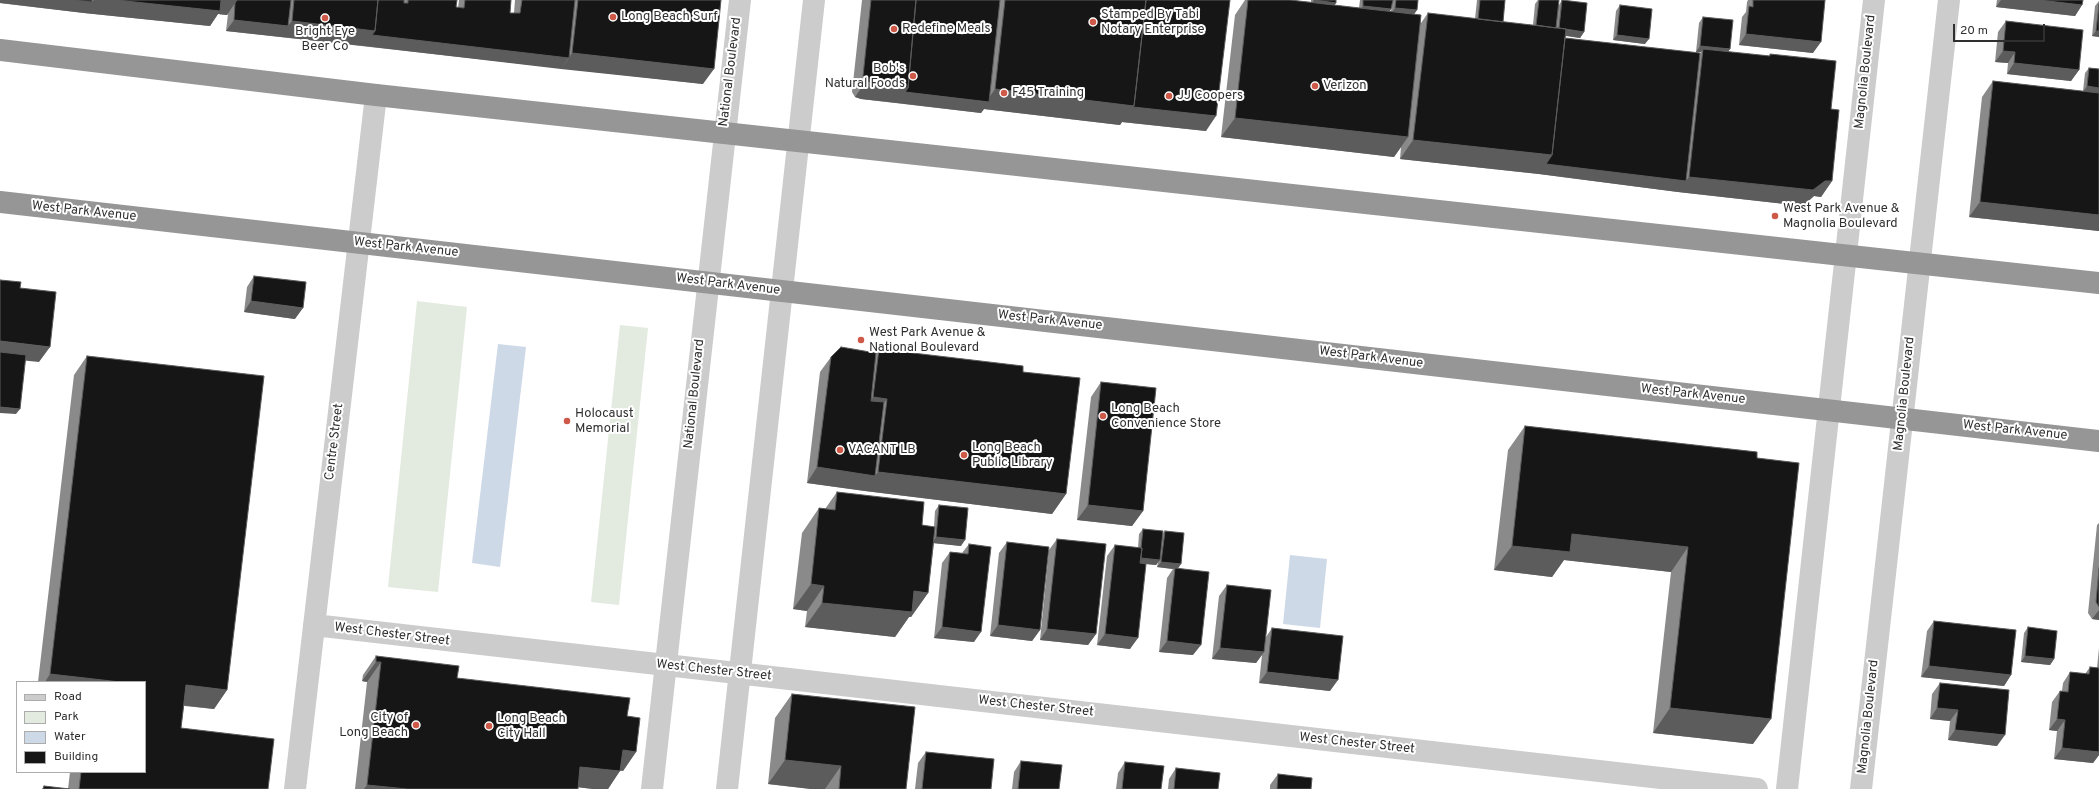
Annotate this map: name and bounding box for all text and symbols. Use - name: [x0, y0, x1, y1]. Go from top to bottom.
- place label: Stamped By Tabi Notary Enterprise: [1101, 7, 1205, 38]
- place label: Long Beach Surf: [621, 9, 718, 25]
- marker: Long Beach Surf: [608, 12, 618, 22]
- marker: Bright Eye Beer Co: [320, 13, 330, 23]
- street label: Magnolia Boulevard: [1852, 14, 1880, 130]
- street label: National Boulevard: [717, 16, 745, 128]
- scale bar: [1955, 16, 2047, 42]
- marker: Stamped By Tabi Notary Enterprise: [1088, 17, 1098, 27]
- place label: Redefine Meals: [902, 21, 991, 37]
- text: 20 m: [1960, 23, 1988, 39]
- place label: Bright Eye Beer Co: [295, 24, 355, 55]
- marker: Redefine Meals: [889, 24, 899, 34]
- place label: Bob's Natural Foods: [825, 61, 905, 92]
- marker: Bob's Natural Foods: [908, 71, 918, 81]
- place label: Verizon: [1323, 78, 1367, 94]
- marker: Verizon: [1310, 81, 1320, 91]
- place label: F45 Training: [1012, 85, 1084, 101]
- marker: F45 Training: [999, 88, 1009, 98]
- place label: JJ Coopers: [1177, 88, 1243, 104]
- marker: JJ Coopers: [1164, 91, 1174, 101]
- street label: West Park Avenue: [31, 199, 137, 225]
- place label: West Park Avenue & Magnolia Boulevard: [1783, 201, 1900, 232]
- marker: West Park Avenue & Magnolia Boulevard: [1770, 211, 1780, 221]
- street label: West Park Avenue: [353, 235, 459, 261]
- street label: West Park Avenue: [675, 271, 781, 299]
- street label: West Park Avenue: [997, 308, 1103, 334]
- place label: West Park Avenue & National Boulevard: [869, 325, 986, 356]
- marker: West Park Avenue & National Boulevard: [856, 335, 866, 345]
- street label: Magnolia Boulevard: [1891, 336, 1919, 452]
- street label: National Boulevard: [681, 338, 709, 450]
- street label: West Park Avenue: [1318, 344, 1424, 372]
- street label: West Park Avenue: [1640, 382, 1746, 408]
- place label: Long Beach Convenience Store: [1111, 401, 1221, 432]
- street label: Centre Street: [323, 402, 347, 482]
- place label: Holocaust Memorial: [575, 406, 634, 437]
- marker: Long Beach Convenience Store: [1098, 411, 1108, 421]
- marker: Holocaust Memorial: [562, 416, 572, 426]
- street label: West Park Avenue: [1962, 418, 2068, 444]
- place label: Long Beach Public Library: [972, 440, 1053, 471]
- place label: VACANT LB: [848, 442, 916, 458]
- marker: VACANT LB: [835, 445, 845, 455]
- marker: Long Beach Public Library: [959, 450, 969, 460]
- street label: West Chester Street: [333, 620, 451, 650]
- street label: West Chester Street: [655, 657, 773, 685]
- street label: Magnolia Boulevard: [1855, 659, 1883, 775]
- legend: [16, 681, 146, 773]
- text: Road: [54, 689, 82, 705]
- street label: West Chester Street: [977, 693, 1095, 721]
- text: Park: [54, 709, 79, 725]
- place label: City of Long Beach: [339, 710, 408, 741]
- place label: Long Beach City Hall: [497, 711, 566, 742]
- marker: City of Long Beach: [411, 720, 421, 730]
- marker: Long Beach City Hall: [484, 721, 494, 731]
- text: Water: [54, 729, 86, 745]
- street label: West Chester Street: [1298, 730, 1416, 758]
- text: Building: [54, 749, 98, 765]

